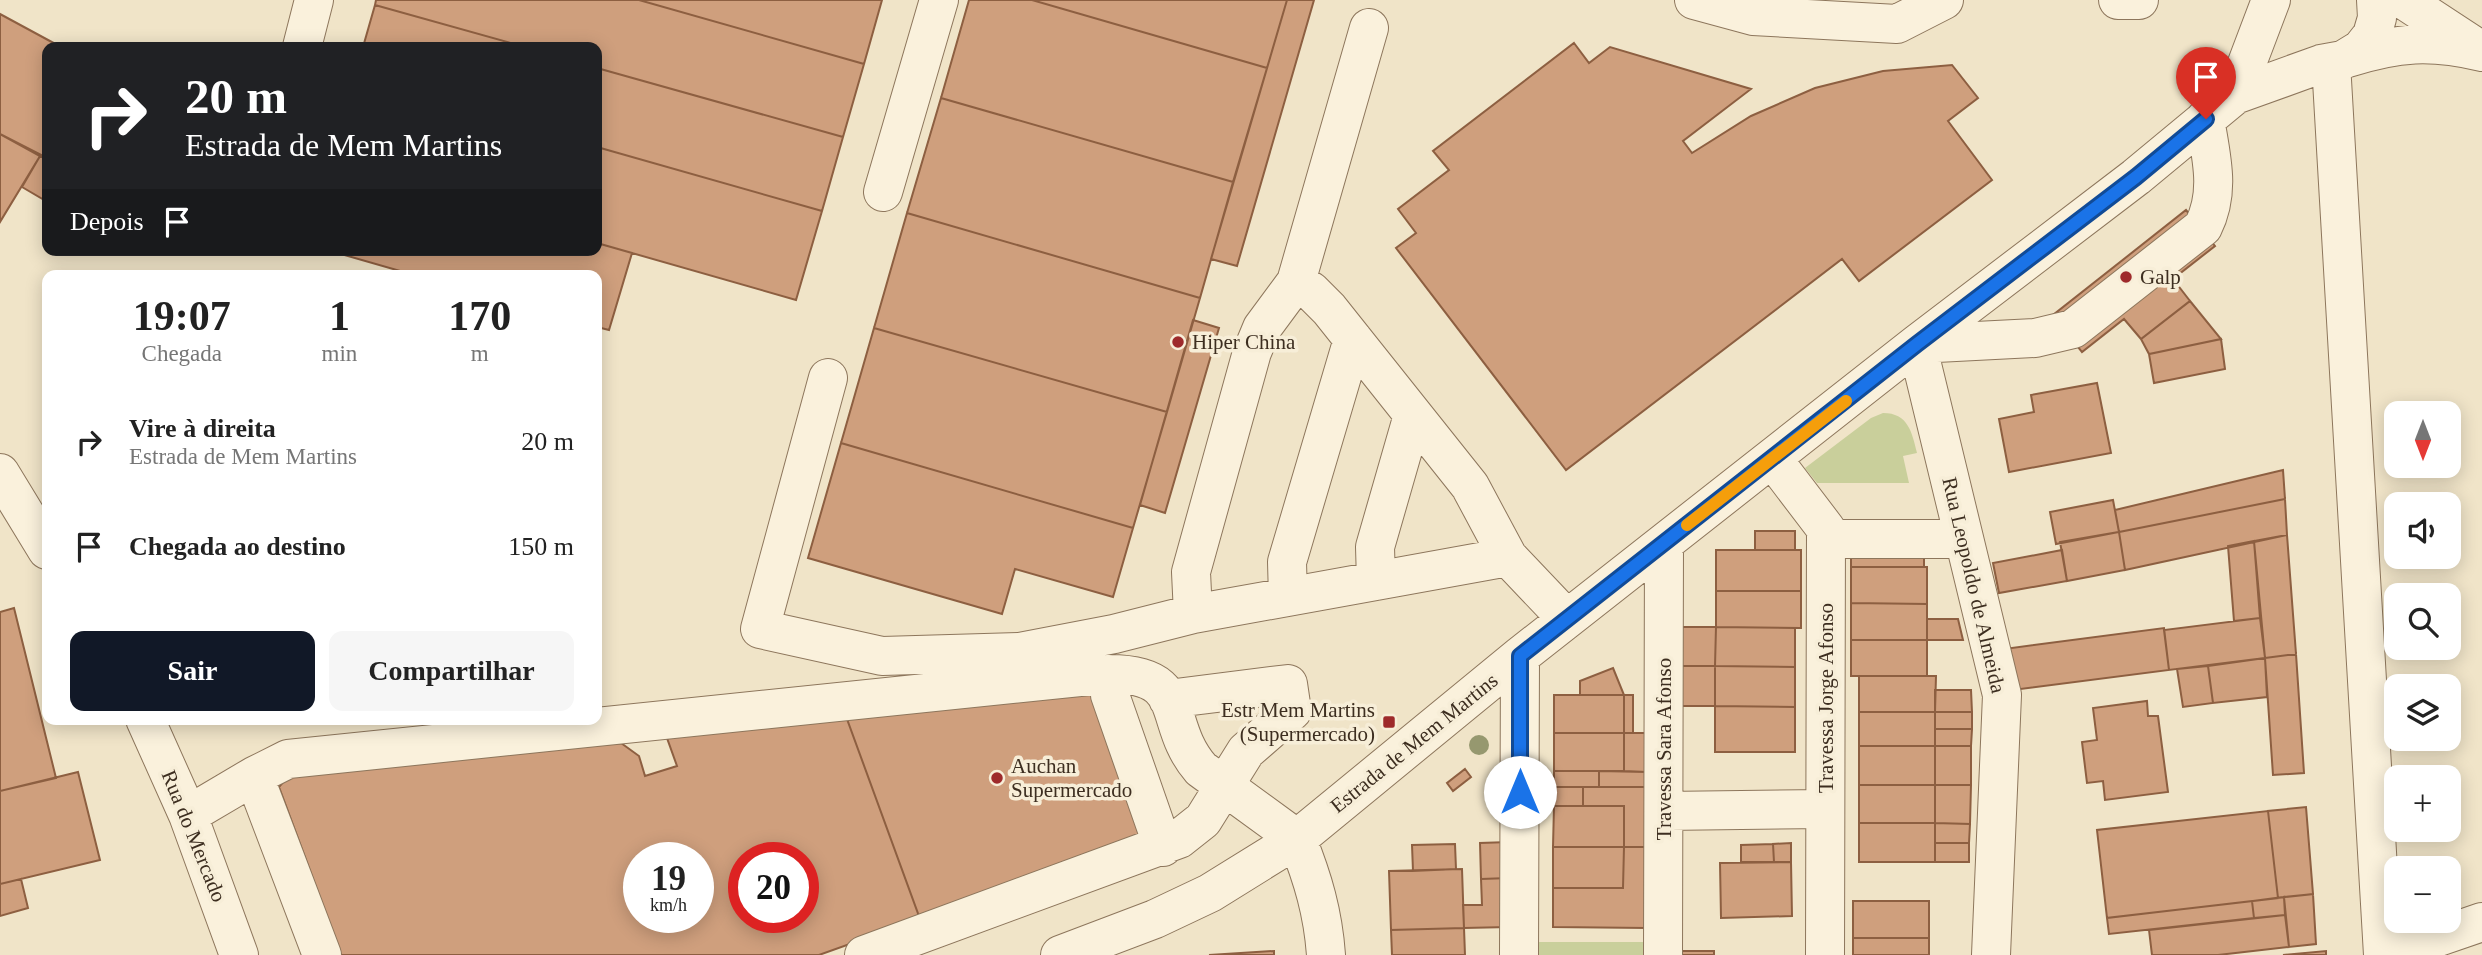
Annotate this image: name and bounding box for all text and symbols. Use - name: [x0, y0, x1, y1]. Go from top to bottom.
- pin: [2176, 47, 2236, 119]
- icon: arrive: [2187, 58, 2225, 96]
- text: 20 m: [185, 69, 287, 124]
- icon: right: [70, 70, 161, 161]
- text: Estrada de Mem Martins: [185, 127, 502, 163]
- icon: arrive: [158, 203, 196, 241]
- text: Depois: [70, 207, 144, 236]
- place label: Galp: [2140, 265, 2181, 289]
- marker: Galp: [2118, 269, 2134, 285]
- text: 19:07: [133, 293, 231, 339]
- text: 1: [329, 293, 350, 339]
- text: 170: [448, 293, 511, 339]
- place label: Hiper China: [1192, 330, 1296, 354]
- marker: Hiper China: [1170, 334, 1186, 350]
- text: Chegada: [142, 341, 222, 366]
- text: min: [322, 341, 357, 366]
- text: m: [471, 341, 489, 366]
- north arrow: [2384, 401, 2460, 478]
- map controls: [2384, 401, 2461, 933]
- text: Vire à direita: [129, 414, 276, 443]
- icon: right: [70, 423, 108, 461]
- text: 20 m: [521, 427, 574, 456]
- text: Estrada de Mem Martins: [129, 444, 357, 469]
- street label: Rua Leopoldo de Almeida: [1937, 475, 2011, 696]
- button: sound: [2384, 492, 2461, 569]
- icon: arrive: [70, 528, 108, 566]
- text: Chegada ao destino: [129, 532, 346, 561]
- text: 150 m: [508, 532, 574, 561]
- button: search: [2384, 583, 2461, 660]
- street label: Travessa Jorge Afonso: [1814, 603, 1838, 793]
- button: Sair: [70, 631, 315, 711]
- button: Compartilhar: [329, 631, 574, 711]
- street label: Travessa Sara Afonso: [1652, 658, 1676, 840]
- street label: Estrada de Mem Martins: [1326, 668, 1502, 818]
- button: layers: [2384, 674, 2461, 751]
- place label: Estr Mem Martins (Supermercado): [1221, 698, 1375, 746]
- marker: Estr Mem Martins (Supermercado): [1381, 714, 1397, 730]
- place label: Auchan Supermercado: [1011, 754, 1132, 802]
- position arrow: [1483, 755, 1557, 829]
- button: +: [2384, 765, 2461, 842]
- street label: Rua do Mercado: [157, 767, 231, 905]
- marker: Auchan Supermercado: [989, 770, 1005, 786]
- speed limit sign: 20: [728, 842, 819, 933]
- button: −: [2384, 856, 2461, 933]
- text: 19: [651, 859, 686, 898]
- text: km/h: [650, 895, 687, 915]

